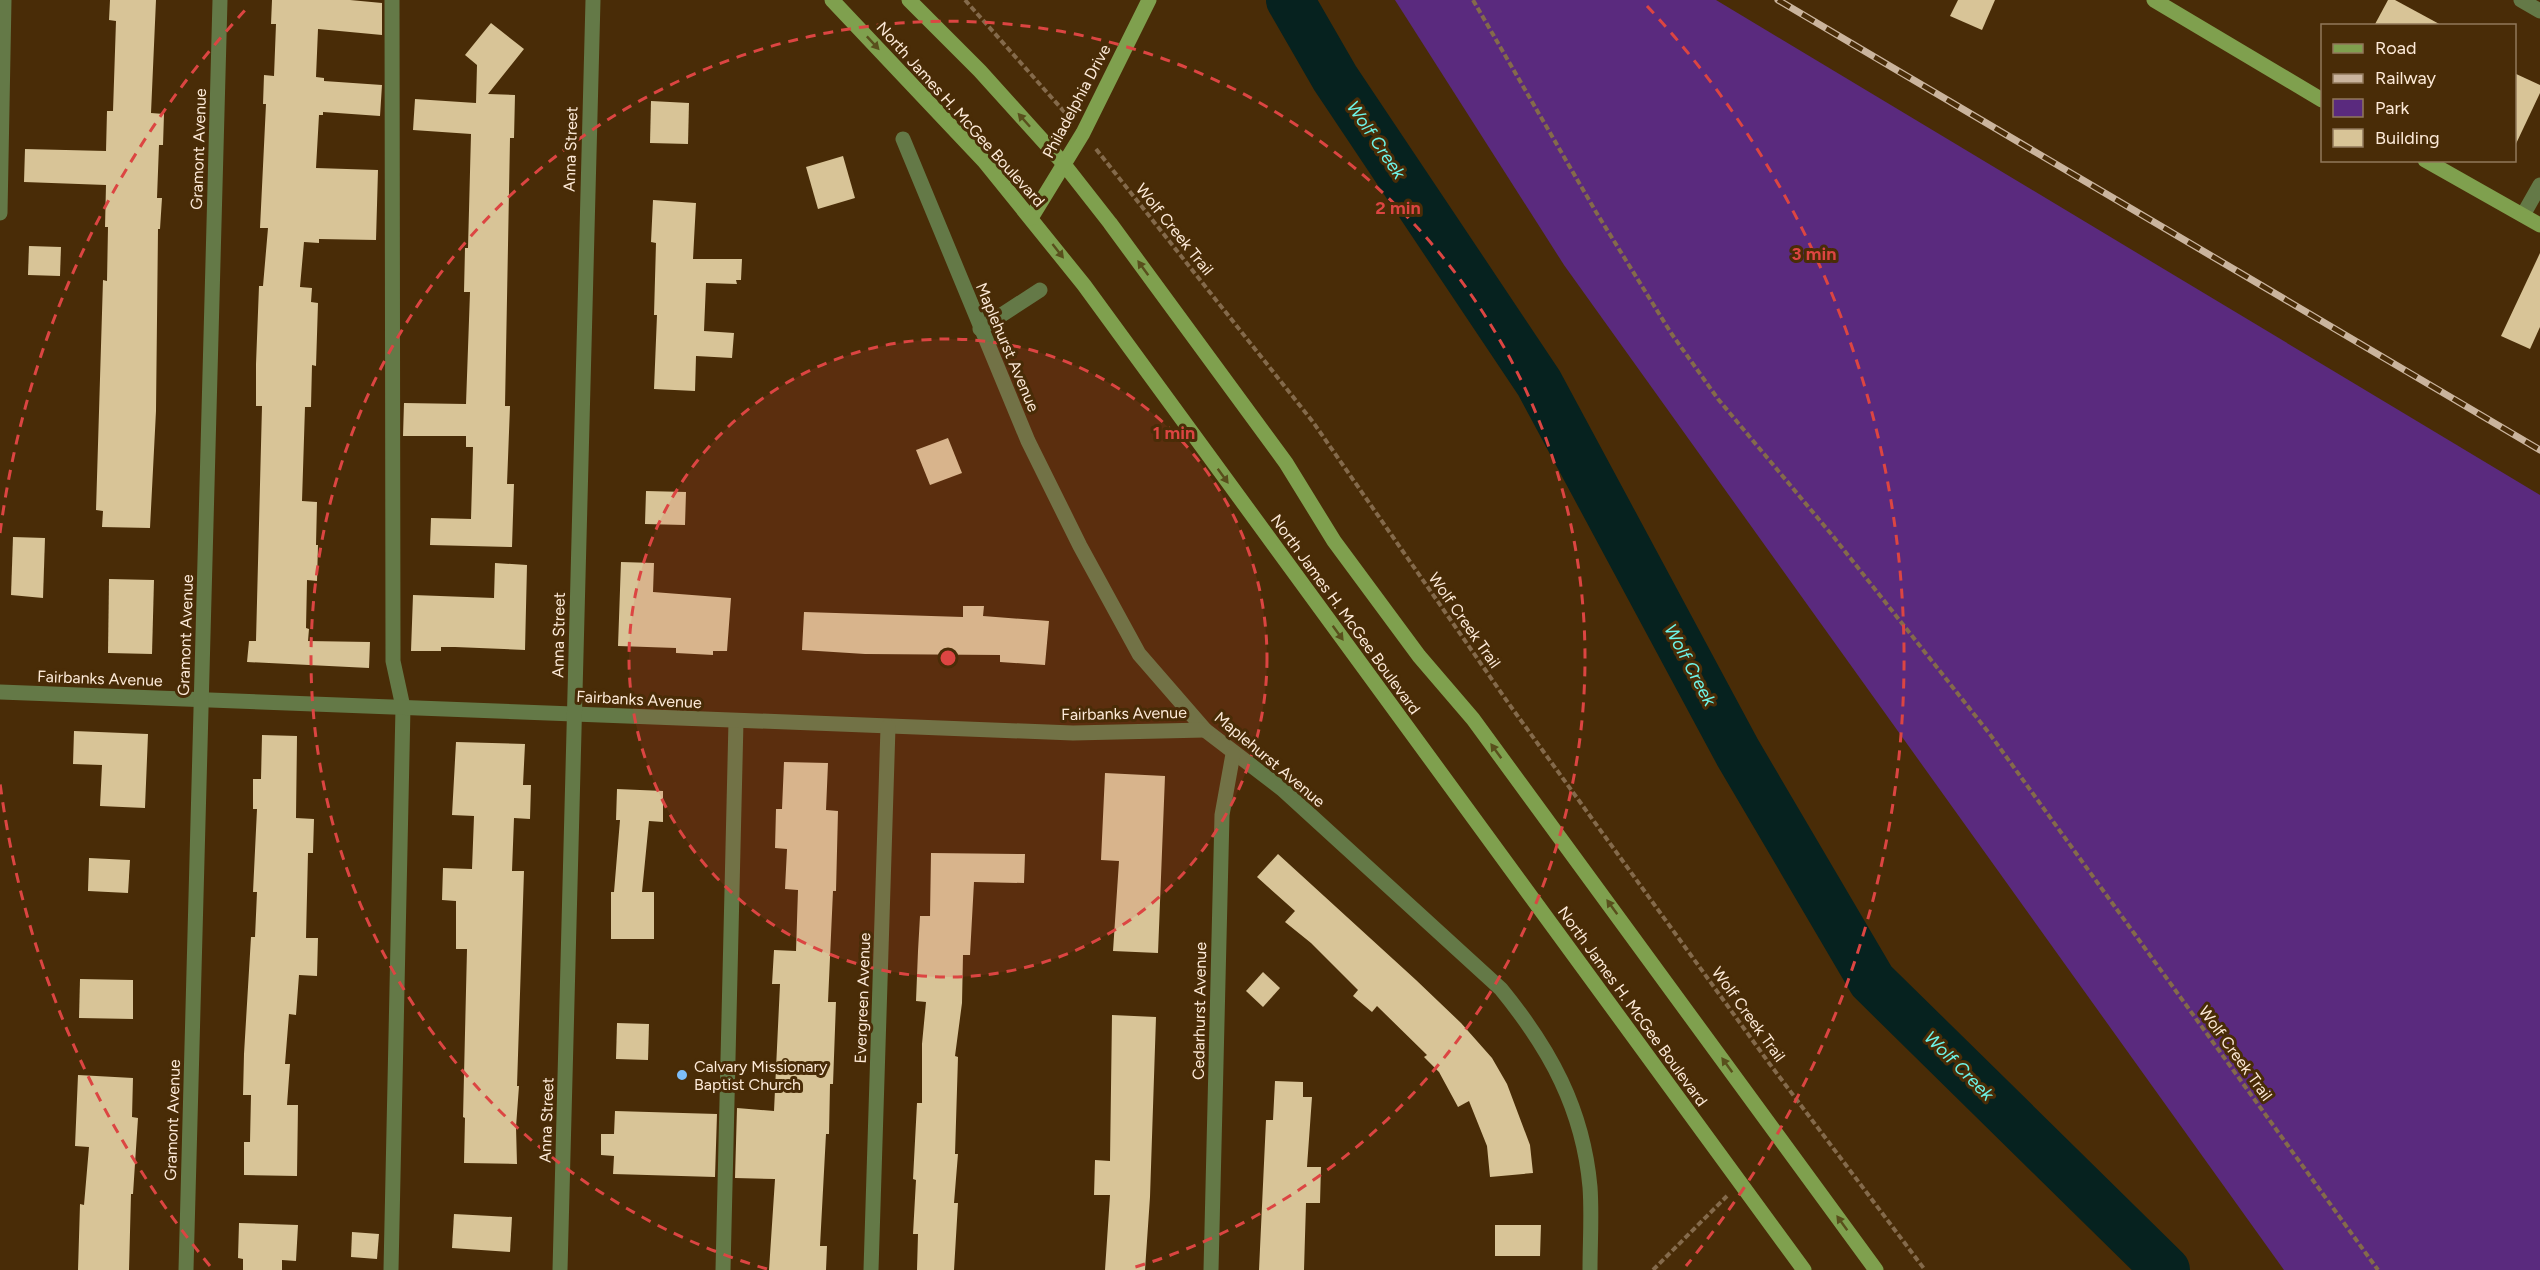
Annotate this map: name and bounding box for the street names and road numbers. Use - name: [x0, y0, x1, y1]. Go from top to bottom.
- street label: North James H. McGee Boulevard: [872, 18, 1049, 211]
- street label: Philadelphia Drive: [1038, 41, 1115, 162]
- street label: Gramont Avenue: [187, 88, 210, 210]
- street label: Anna Street: [560, 106, 581, 192]
- street label: Wolf Creek Trail: [1132, 180, 1217, 279]
- street label: Maplehurst Avenue: [972, 280, 1043, 415]
- street label: North James H. McGee Boulevard: [1267, 511, 1425, 718]
- street label: Wolf Creek Trail: [1425, 569, 1505, 672]
- street label: Gramont Avenue: [174, 574, 197, 696]
- street label: Anna Street: [548, 592, 569, 678]
- street label: Fairbanks Avenue: [37, 667, 163, 690]
- street label: Fairbanks Avenue: [576, 687, 702, 712]
- street label: Fairbanks Avenue: [1061, 703, 1187, 724]
- street label: Maplehurst Avenue: [1211, 708, 1329, 811]
- street label: North James H. McGee Boulevard: [1554, 903, 1712, 1110]
- street label: Evergreen Avenue: [851, 932, 874, 1064]
- street label: Cedarhurst Avenue: [1189, 942, 1210, 1080]
- street label: Wolf Creek Trail: [1708, 963, 1789, 1065]
- street label: Wolf Creek Trail: [2195, 1002, 2276, 1104]
- street label: Gramont Avenue: [161, 1059, 184, 1181]
- street label: Anna Street: [536, 1077, 557, 1163]

